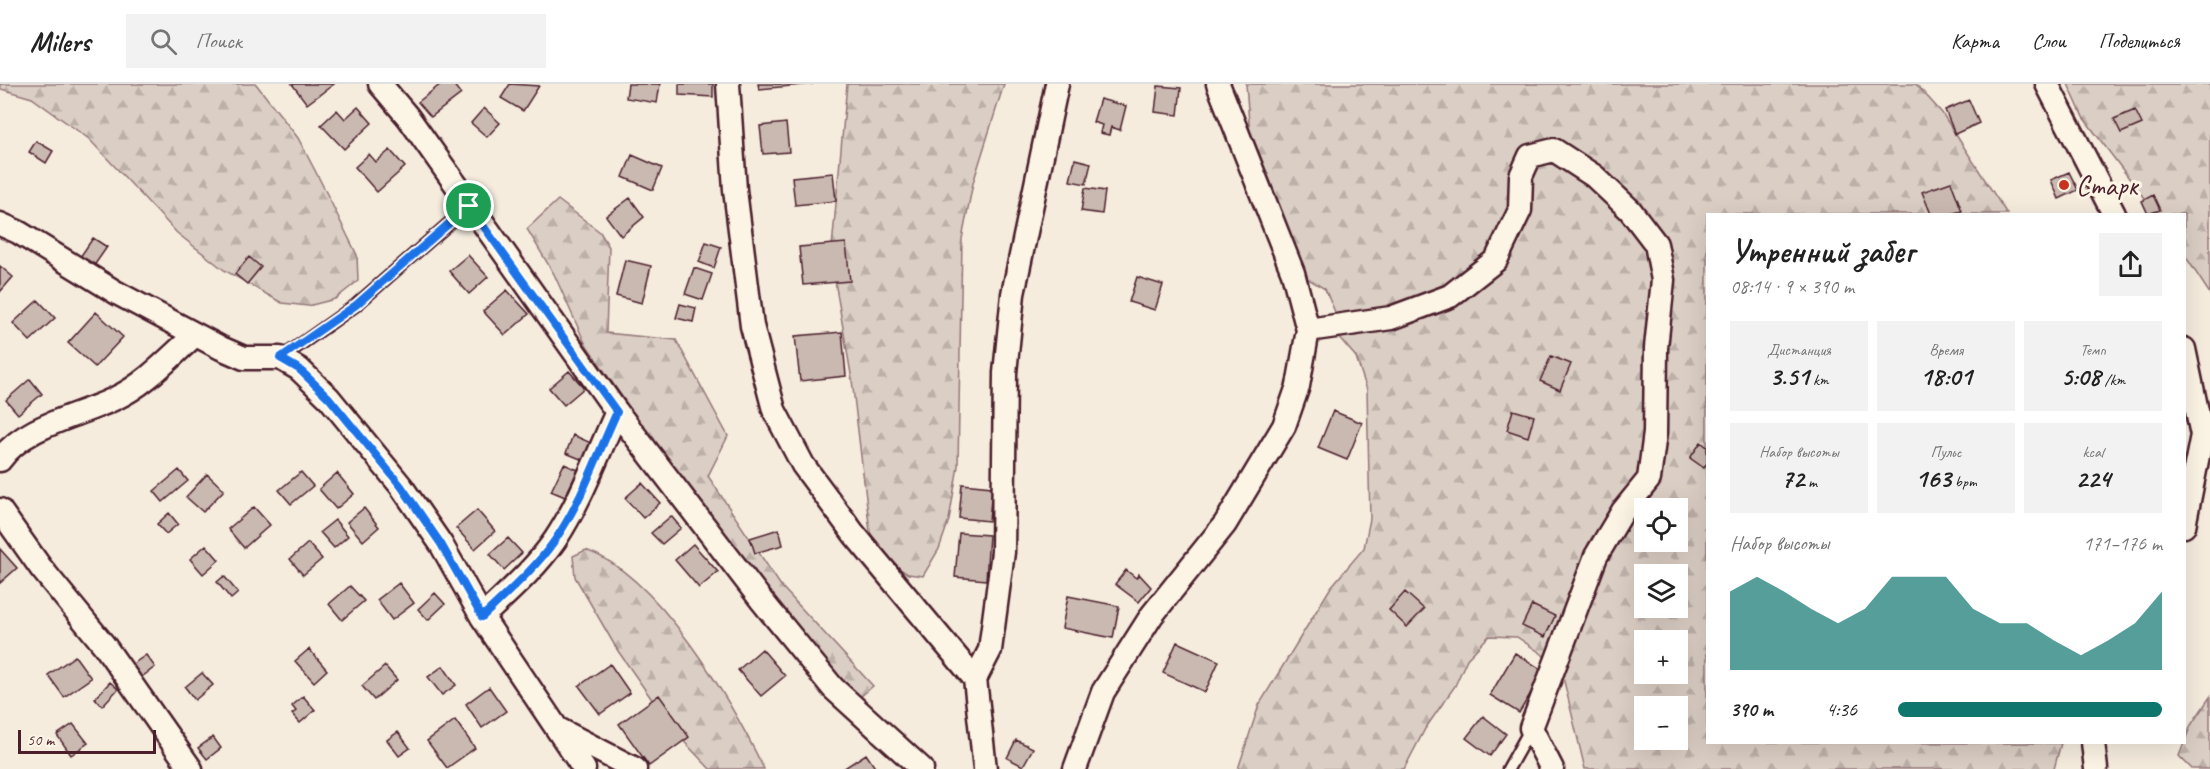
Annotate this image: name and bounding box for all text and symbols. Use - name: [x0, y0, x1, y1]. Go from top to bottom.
- search box: [126, 14, 546, 68]
- text: Milers: [30, 24, 90, 59]
- icon: search: [147, 25, 180, 58]
- text: Поиск: [195, 27, 242, 55]
- text: Карта: [1951, 28, 1999, 54]
- text: Слои: [2032, 28, 2066, 54]
- text: Поделиться: [2099, 28, 2180, 54]
- place label: Старк: [2076, 168, 2139, 203]
- marker: Старк: [2057, 178, 2071, 192]
- pin: [443, 180, 494, 231]
- icon: arrive: [452, 189, 485, 222]
- text: Утренний забег: [1730, 230, 1914, 272]
- button: share: [2099, 233, 2162, 296]
- text: 08:14 · 9 × 390 m: [1730, 274, 1854, 299]
- text: Дистанция: [1767, 340, 1831, 360]
- text: Время: [1929, 340, 1963, 360]
- text: Темп: [2080, 340, 2106, 360]
- text: 3.51: [1769, 360, 1809, 393]
- text: 18:01: [1920, 360, 1972, 393]
- text: 5:08: [2061, 360, 2101, 393]
- text: km: [1809, 370, 1829, 390]
- text: /km: [2101, 370, 2125, 390]
- text: Набор высоты: [1759, 442, 1839, 462]
- text: Пульс: [1931, 442, 1961, 462]
- text: kcal: [2082, 442, 2104, 462]
- text: 72: [1781, 462, 1804, 495]
- text: 163: [1915, 462, 1951, 495]
- text: 224: [2075, 462, 2111, 495]
- text: m: [1804, 472, 1817, 492]
- text: bpm: [1951, 472, 1977, 492]
- map controls: [1634, 498, 1688, 750]
- button: locate: [1634, 498, 1688, 552]
- text: Набор высоты: [1730, 531, 1829, 556]
- text: 171–176 m: [2083, 531, 2162, 556]
- button: layers: [1634, 564, 1688, 618]
- button: +: [1634, 630, 1688, 684]
- button: −: [1634, 696, 1688, 750]
- text: 390 m: [1730, 697, 1773, 722]
- text: 4:36: [1826, 697, 1857, 722]
- scale bar: [18, 727, 156, 754]
- text: 50 m: [27, 730, 54, 750]

